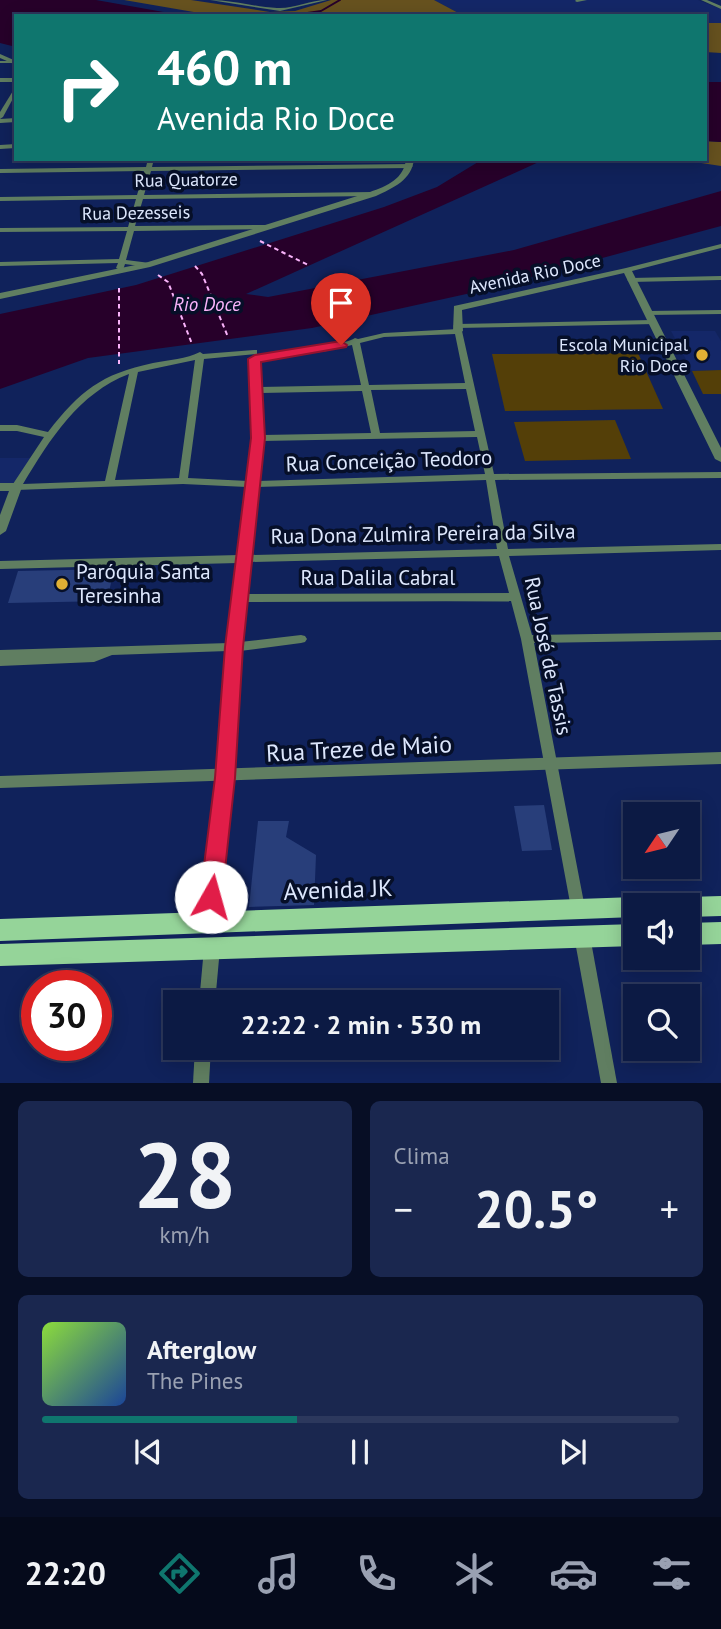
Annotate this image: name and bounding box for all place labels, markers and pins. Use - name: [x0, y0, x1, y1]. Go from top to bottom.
- pin: [311, 273, 371, 345]
- place label: Escola Municipal Rio Doce: [559, 333, 689, 377]
- marker: Escola Municipal Rio Doce: [694, 347, 710, 363]
- place label: Paróquia Santa Teresinha: [76, 558, 211, 609]
- marker: Paróquia Santa Teresinha: [54, 576, 70, 592]

